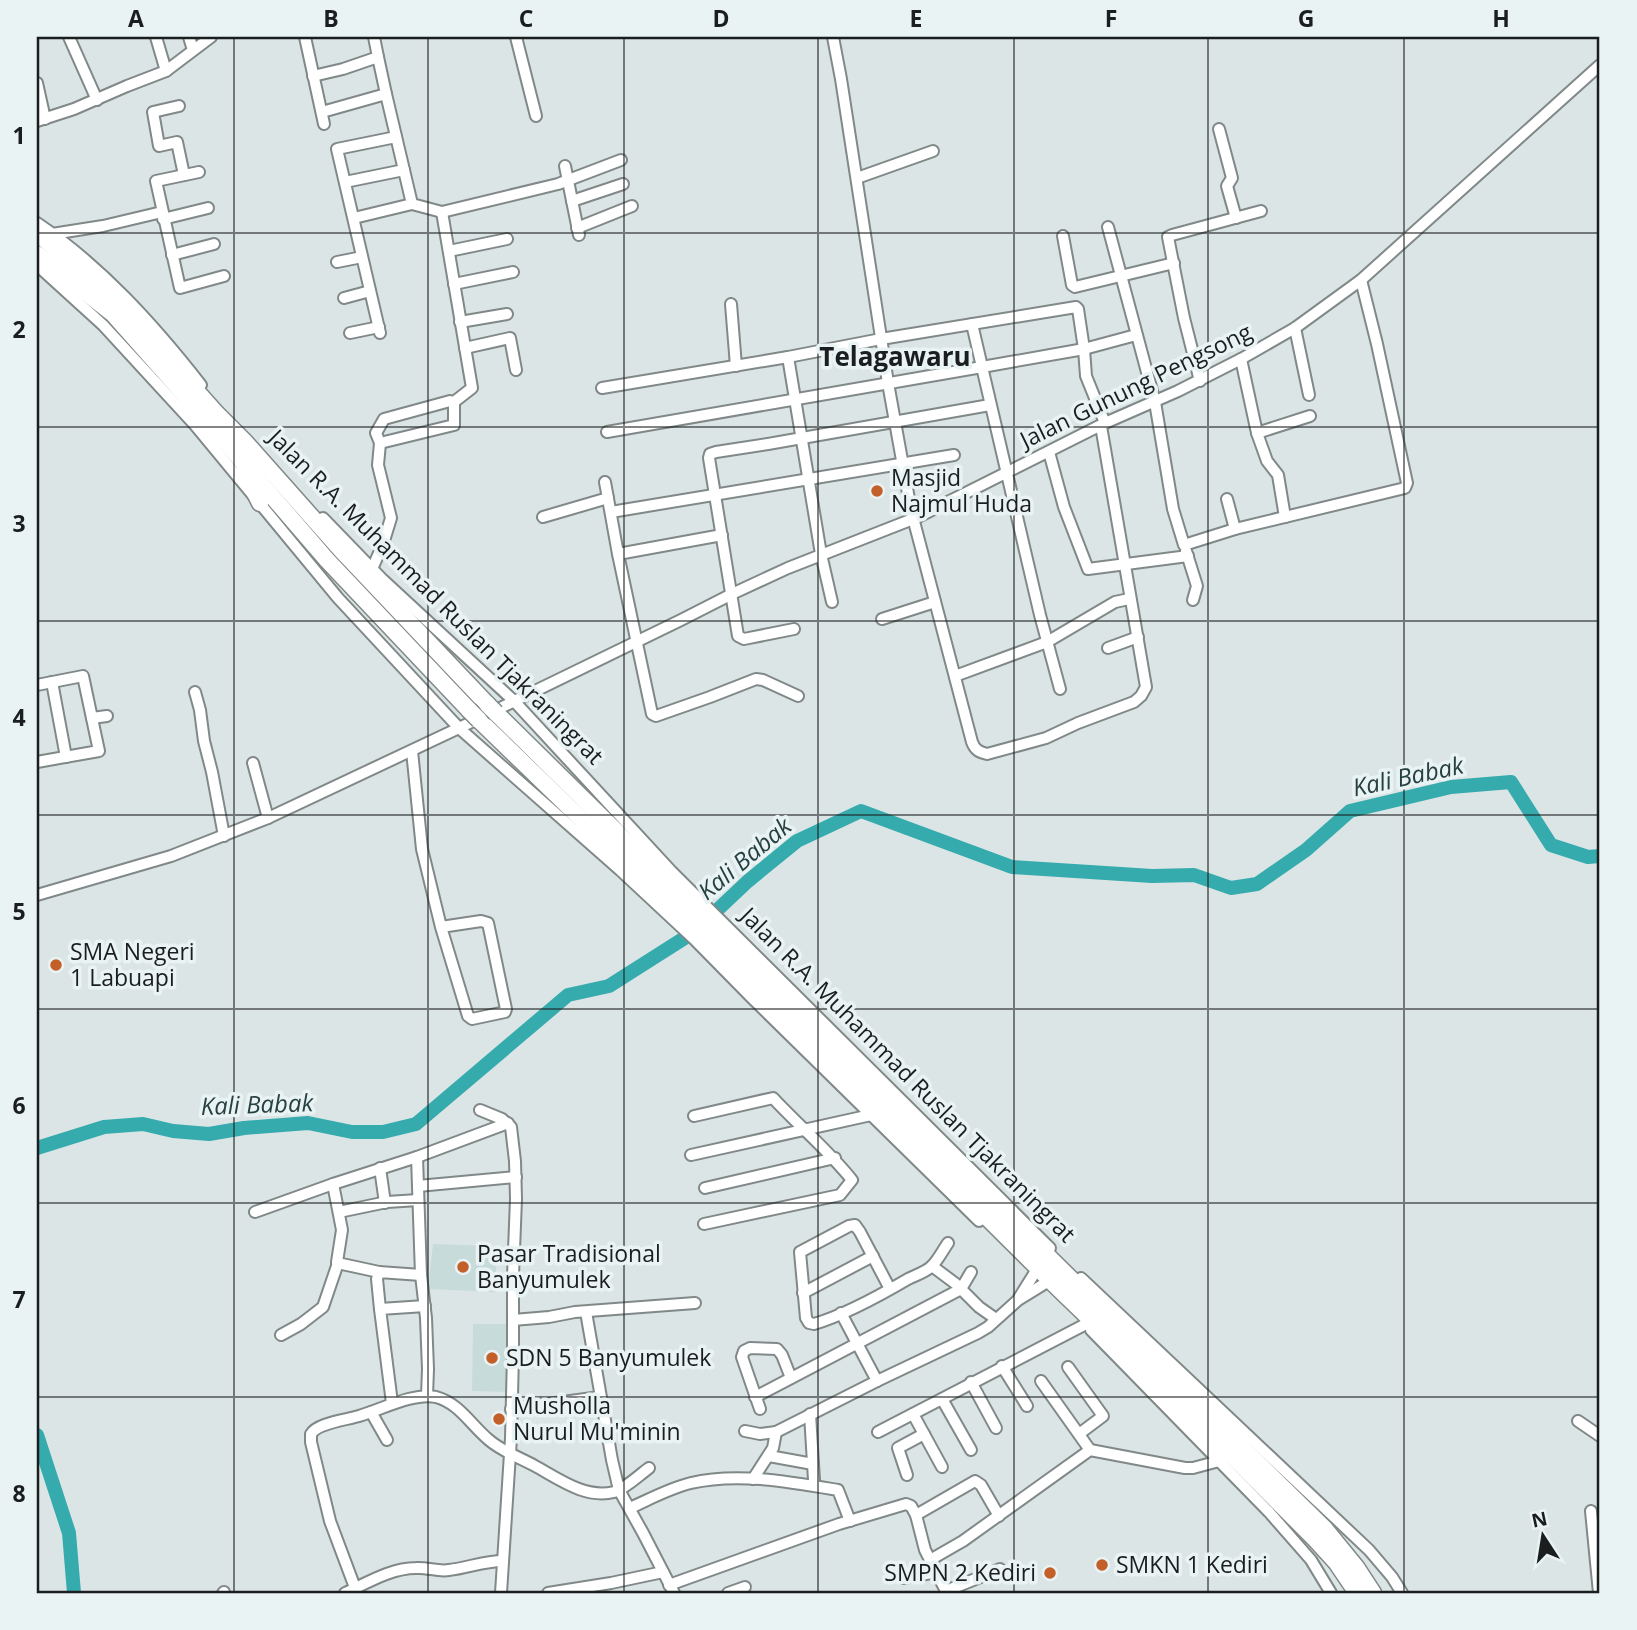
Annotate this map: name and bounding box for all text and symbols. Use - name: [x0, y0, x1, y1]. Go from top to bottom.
- text: A: [128, 2, 144, 34]
- text: B: [323, 2, 339, 34]
- text: C: [519, 2, 533, 34]
- text: D: [712, 2, 730, 34]
- text: E: [910, 2, 922, 34]
- text: F: [1105, 2, 1117, 34]
- text: G: [1298, 2, 1314, 34]
- text: H: [1492, 2, 1510, 34]
- text: 1: [12, 119, 26, 151]
- text: 2: [12, 313, 26, 345]
- street label: Jalan Gunung Pengsong: [1013, 315, 1257, 456]
- district label: Telagawaru: [819, 338, 971, 374]
- street label: Jalan R.A. Muhammad Ruslan Tjakraningrat: [261, 420, 611, 771]
- place label: Masjid Najmul Huda: [891, 461, 1032, 519]
- marker: Masjid Najmul Huda: [869, 483, 885, 499]
- text: 3: [12, 507, 26, 539]
- text: 4: [12, 701, 26, 733]
- water label: Kali Babak: [1349, 747, 1467, 803]
- water label: Kali Babak: [690, 808, 799, 907]
- text: 5: [12, 895, 26, 927]
- street label: Jalan R.A. Muhammad Ruslan Tjakraningrat: [733, 898, 1083, 1249]
- place label: SMA Negeri 1 Labuapi: [70, 935, 195, 993]
- marker: SMA Negeri 1 Labuapi: [48, 957, 64, 973]
- water label: Kali Babak: [200, 1085, 315, 1122]
- text: 6: [12, 1089, 26, 1121]
- place label: Pasar Tradisional Banyumulek: [477, 1237, 661, 1295]
- marker: Pasar Tradisional Banyumulek: [455, 1259, 471, 1275]
- text: 7: [12, 1283, 26, 1315]
- place label: SDN 5 Banyumulek: [506, 1341, 711, 1373]
- marker: SDN 5 Banyumulek: [484, 1350, 500, 1366]
- place label: Musholla Nurul Mu'minin: [513, 1389, 681, 1447]
- marker: Musholla Nurul Mu'minin: [491, 1411, 507, 1427]
- text: 8: [12, 1477, 26, 1509]
- north arrow: [1508, 1500, 1578, 1570]
- text: N: [1529, 1505, 1550, 1534]
- place label: SMKN 1 Kediri: [1116, 1548, 1268, 1580]
- place label: SMPN 2 Kediri: [884, 1556, 1036, 1588]
- marker: SMKN 1 Kediri: [1094, 1557, 1110, 1573]
- marker: SMPN 2 Kediri: [1042, 1565, 1058, 1581]

